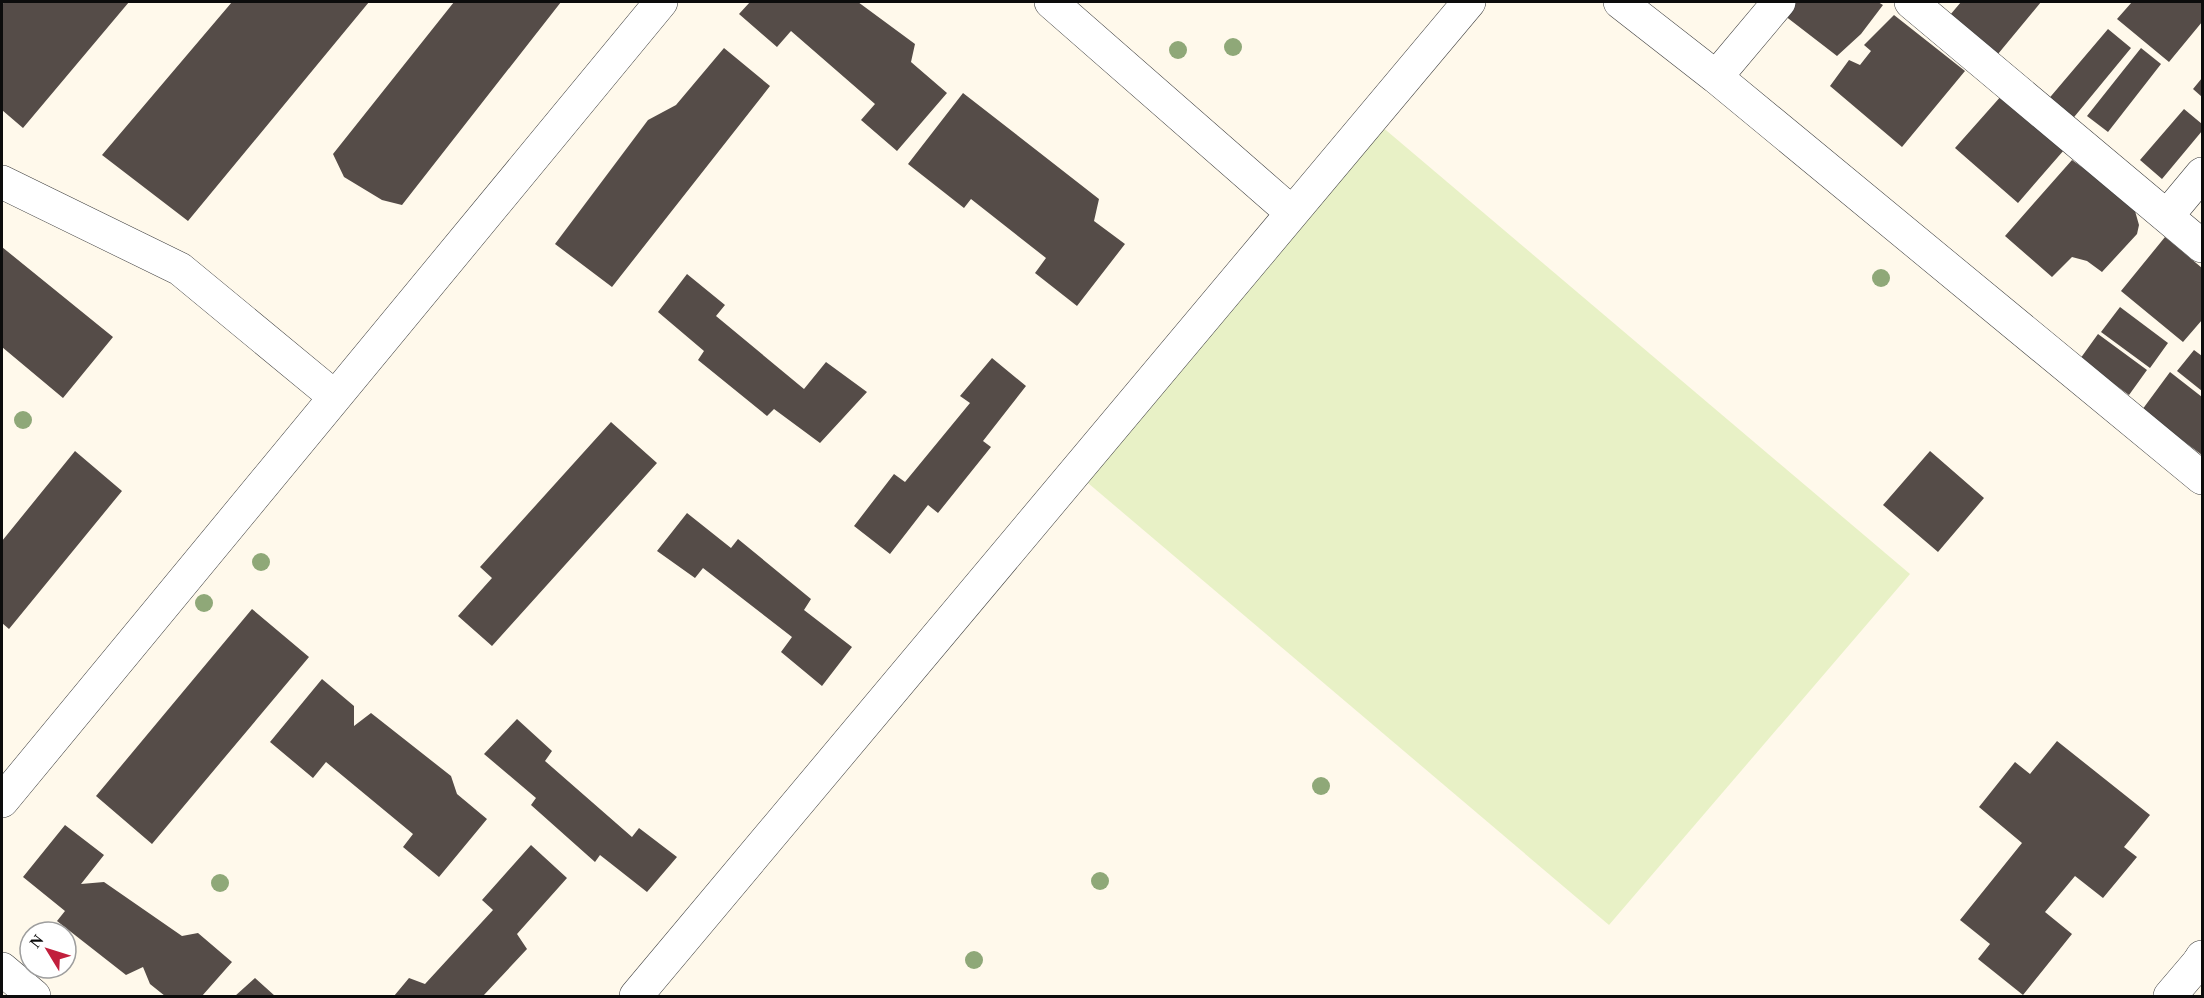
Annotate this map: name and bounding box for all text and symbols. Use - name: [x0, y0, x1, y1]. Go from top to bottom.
- north arrow: [18, 920, 78, 980]
- text: N: [26, 931, 47, 951]

